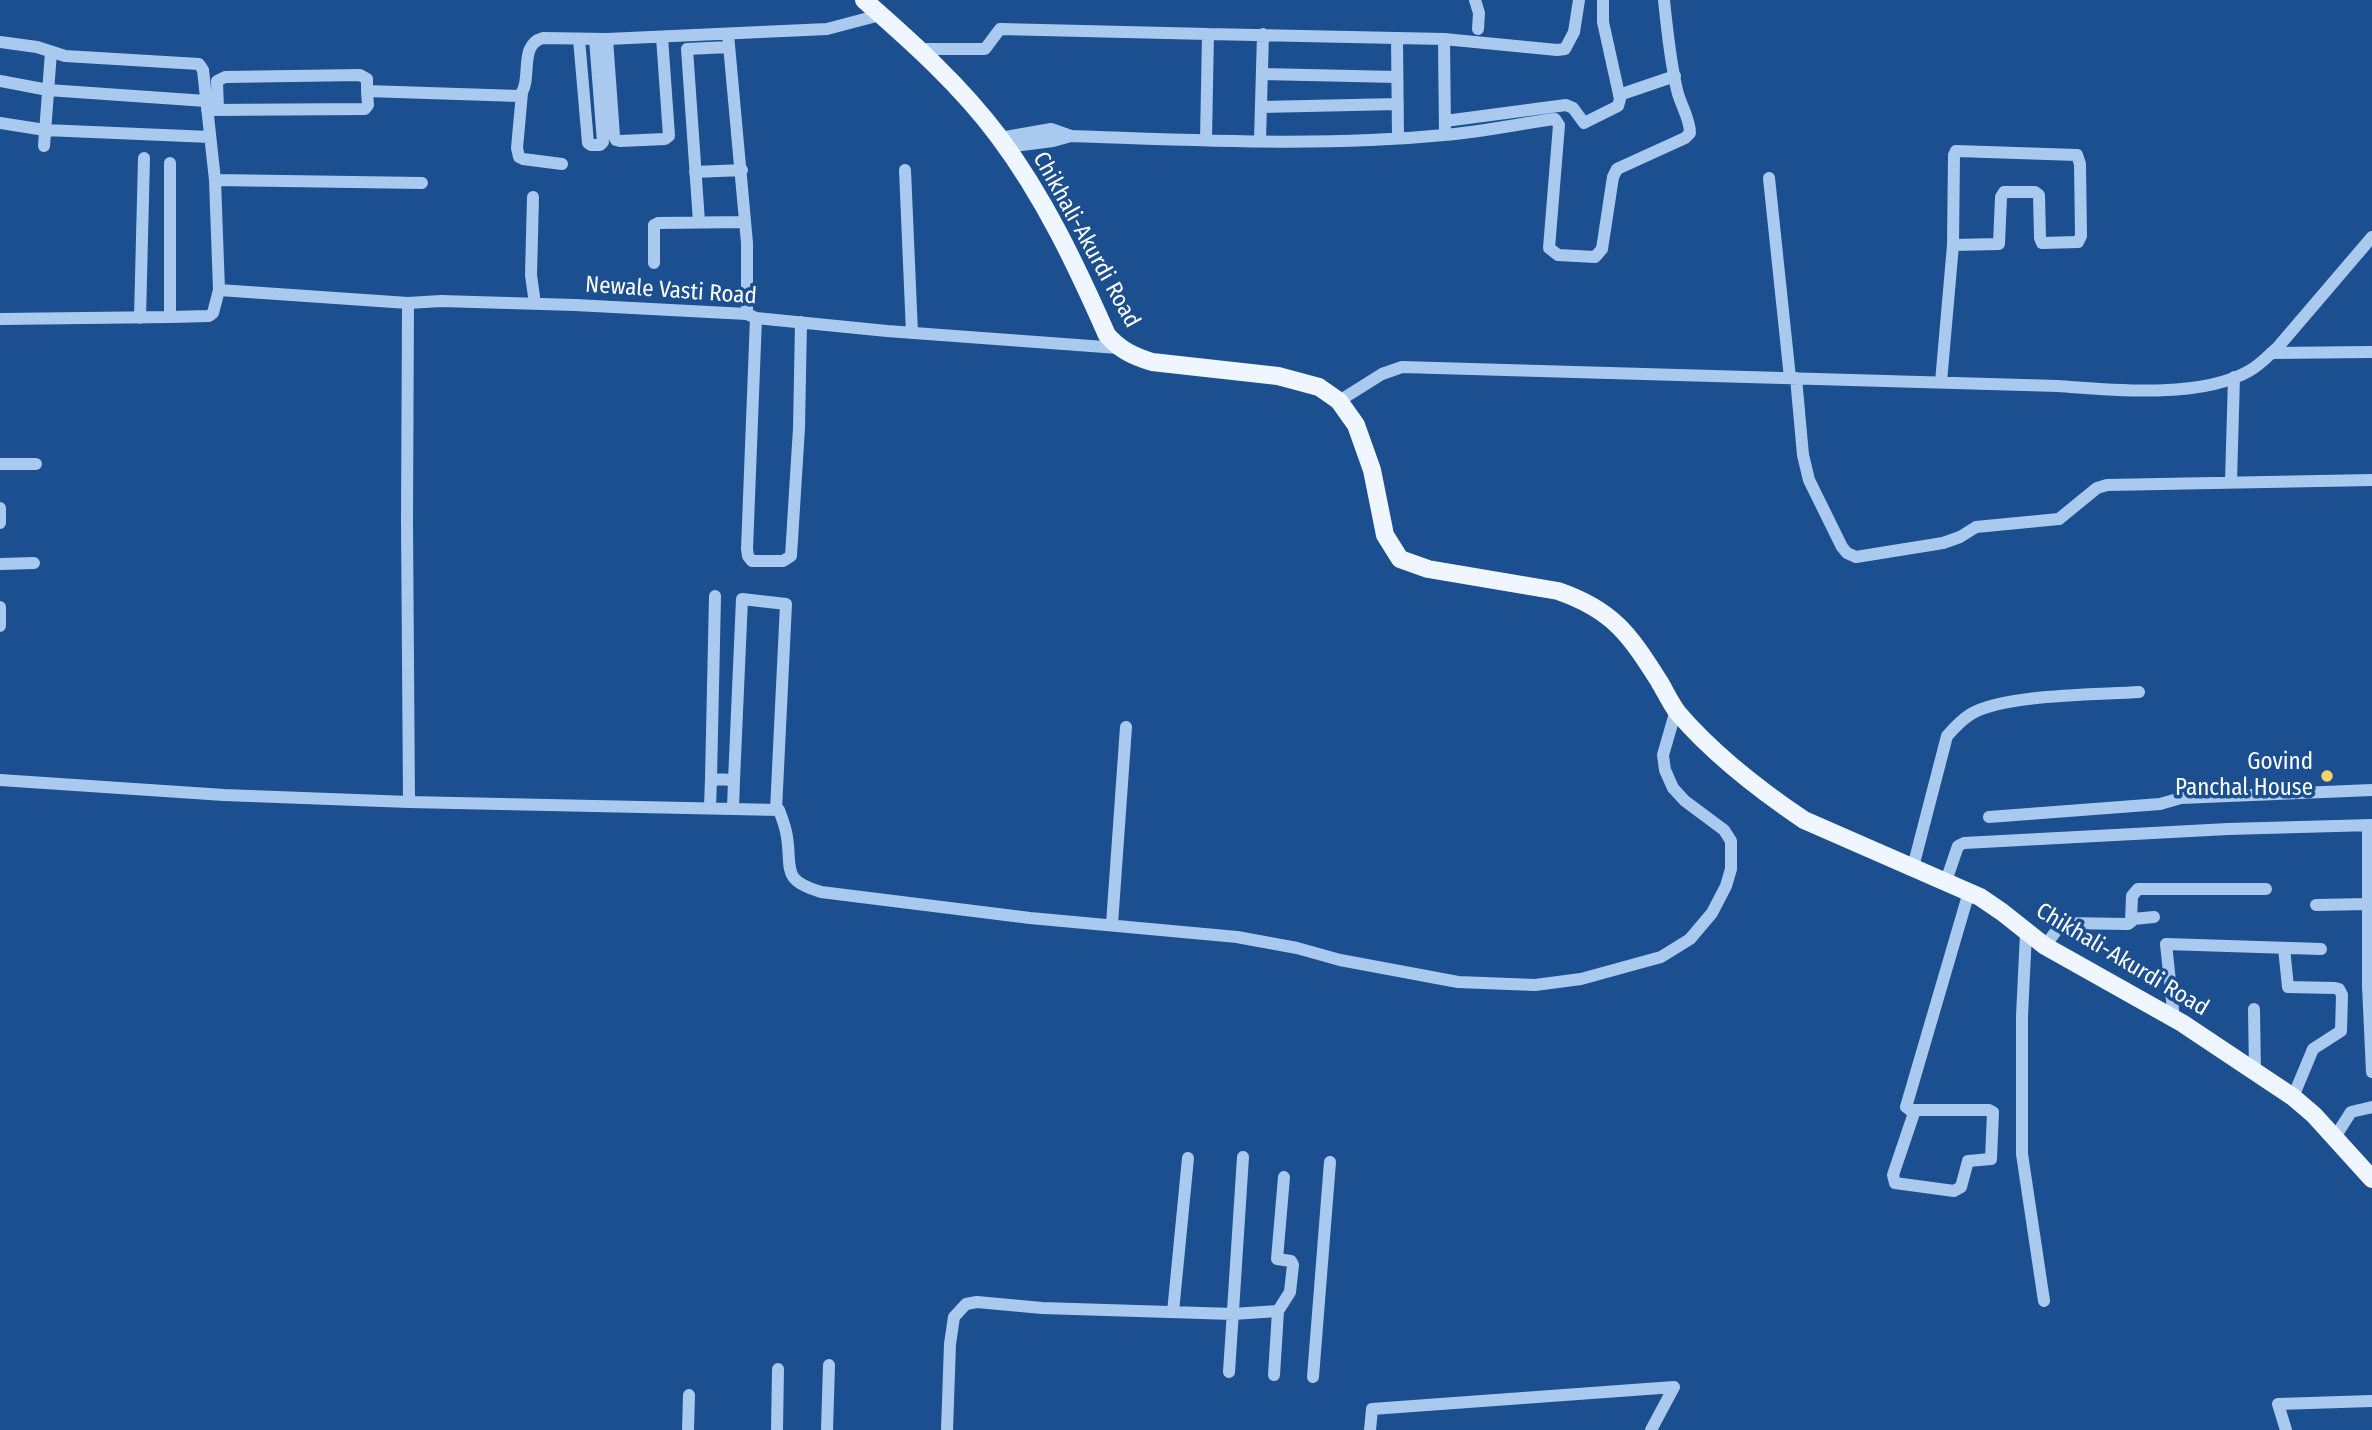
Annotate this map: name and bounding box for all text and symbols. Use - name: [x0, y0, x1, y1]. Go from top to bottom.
- street label: Chikhali-Akurdi Road: [1026, 147, 1146, 333]
- street label: Newale Vasti Road: [584, 271, 758, 311]
- place label: Govind Panchal House: [2175, 749, 2313, 803]
- marker: Govind Panchal House: [2319, 768, 2335, 784]
- street label: Chikhali-Akurdi Road: [2031, 898, 2213, 1022]

